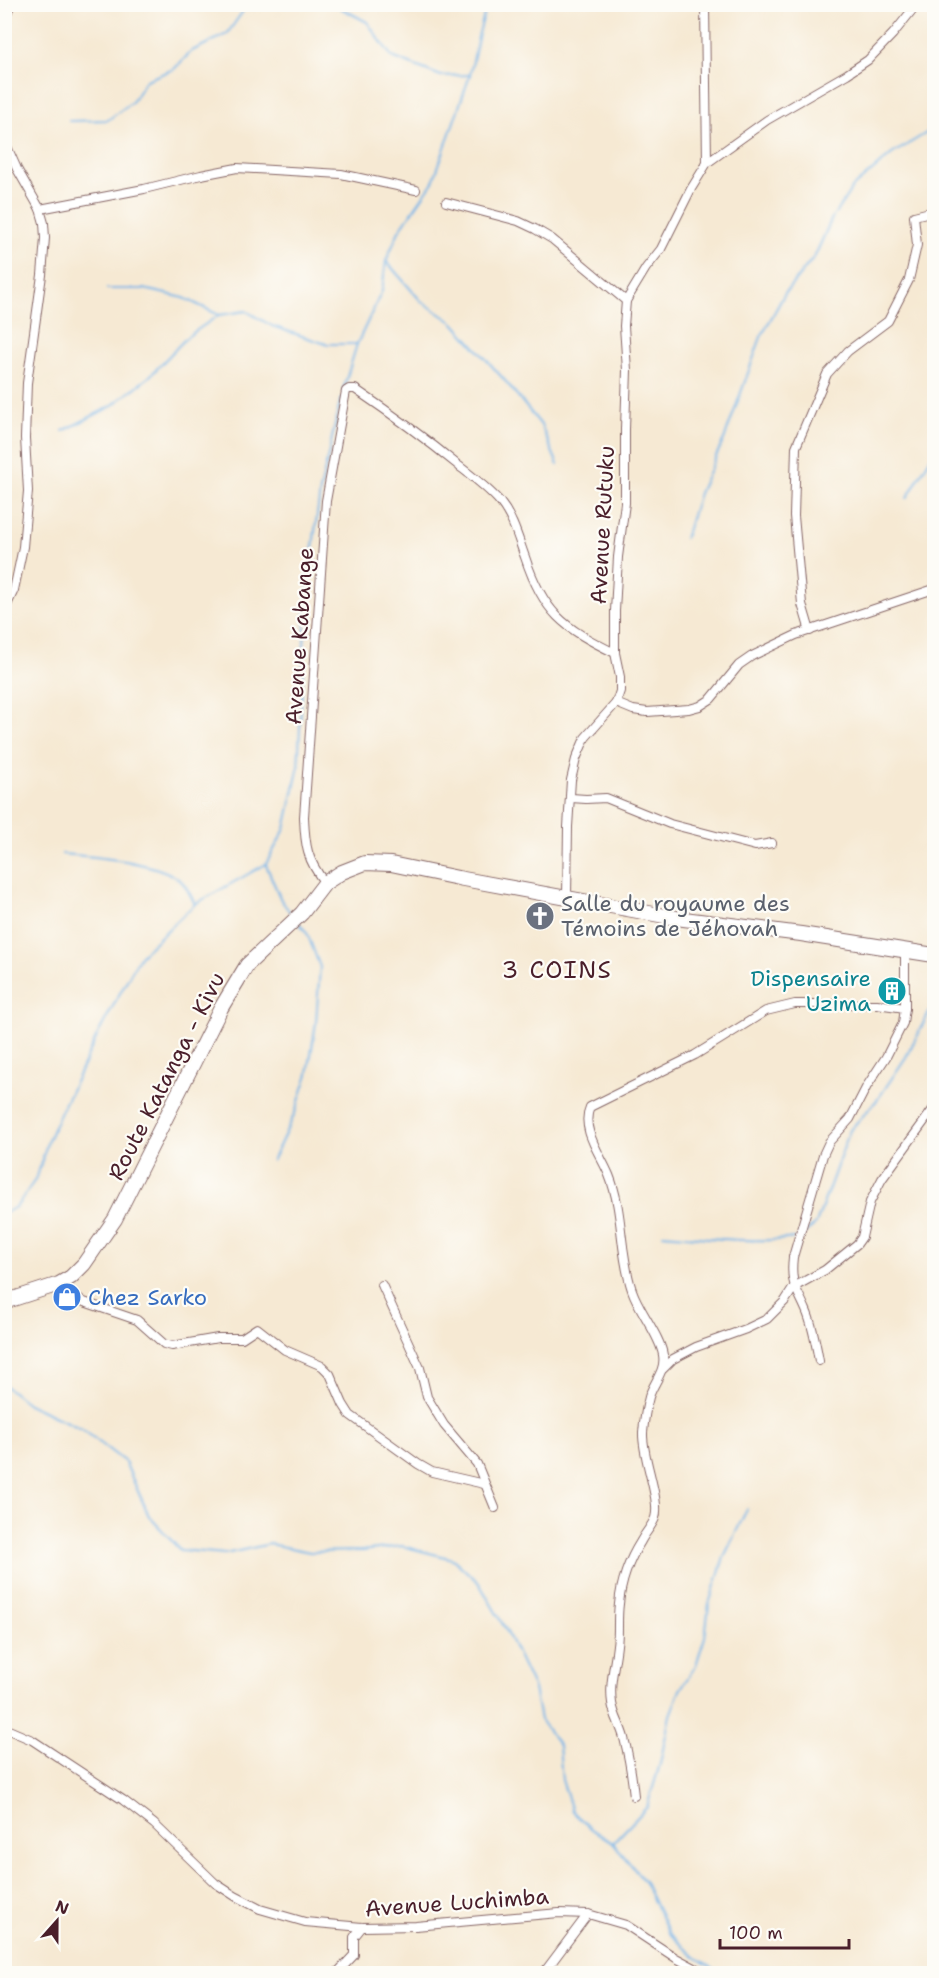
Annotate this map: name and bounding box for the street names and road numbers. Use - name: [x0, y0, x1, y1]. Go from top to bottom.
- street label: Avenue Rutuku: [584, 445, 621, 605]
- street label: Avenue Kabange: [279, 546, 320, 726]
- street label: Route Katanga - Kivu: [101, 967, 232, 1185]
- street label: Avenue Luchimba: [364, 1882, 550, 1923]

